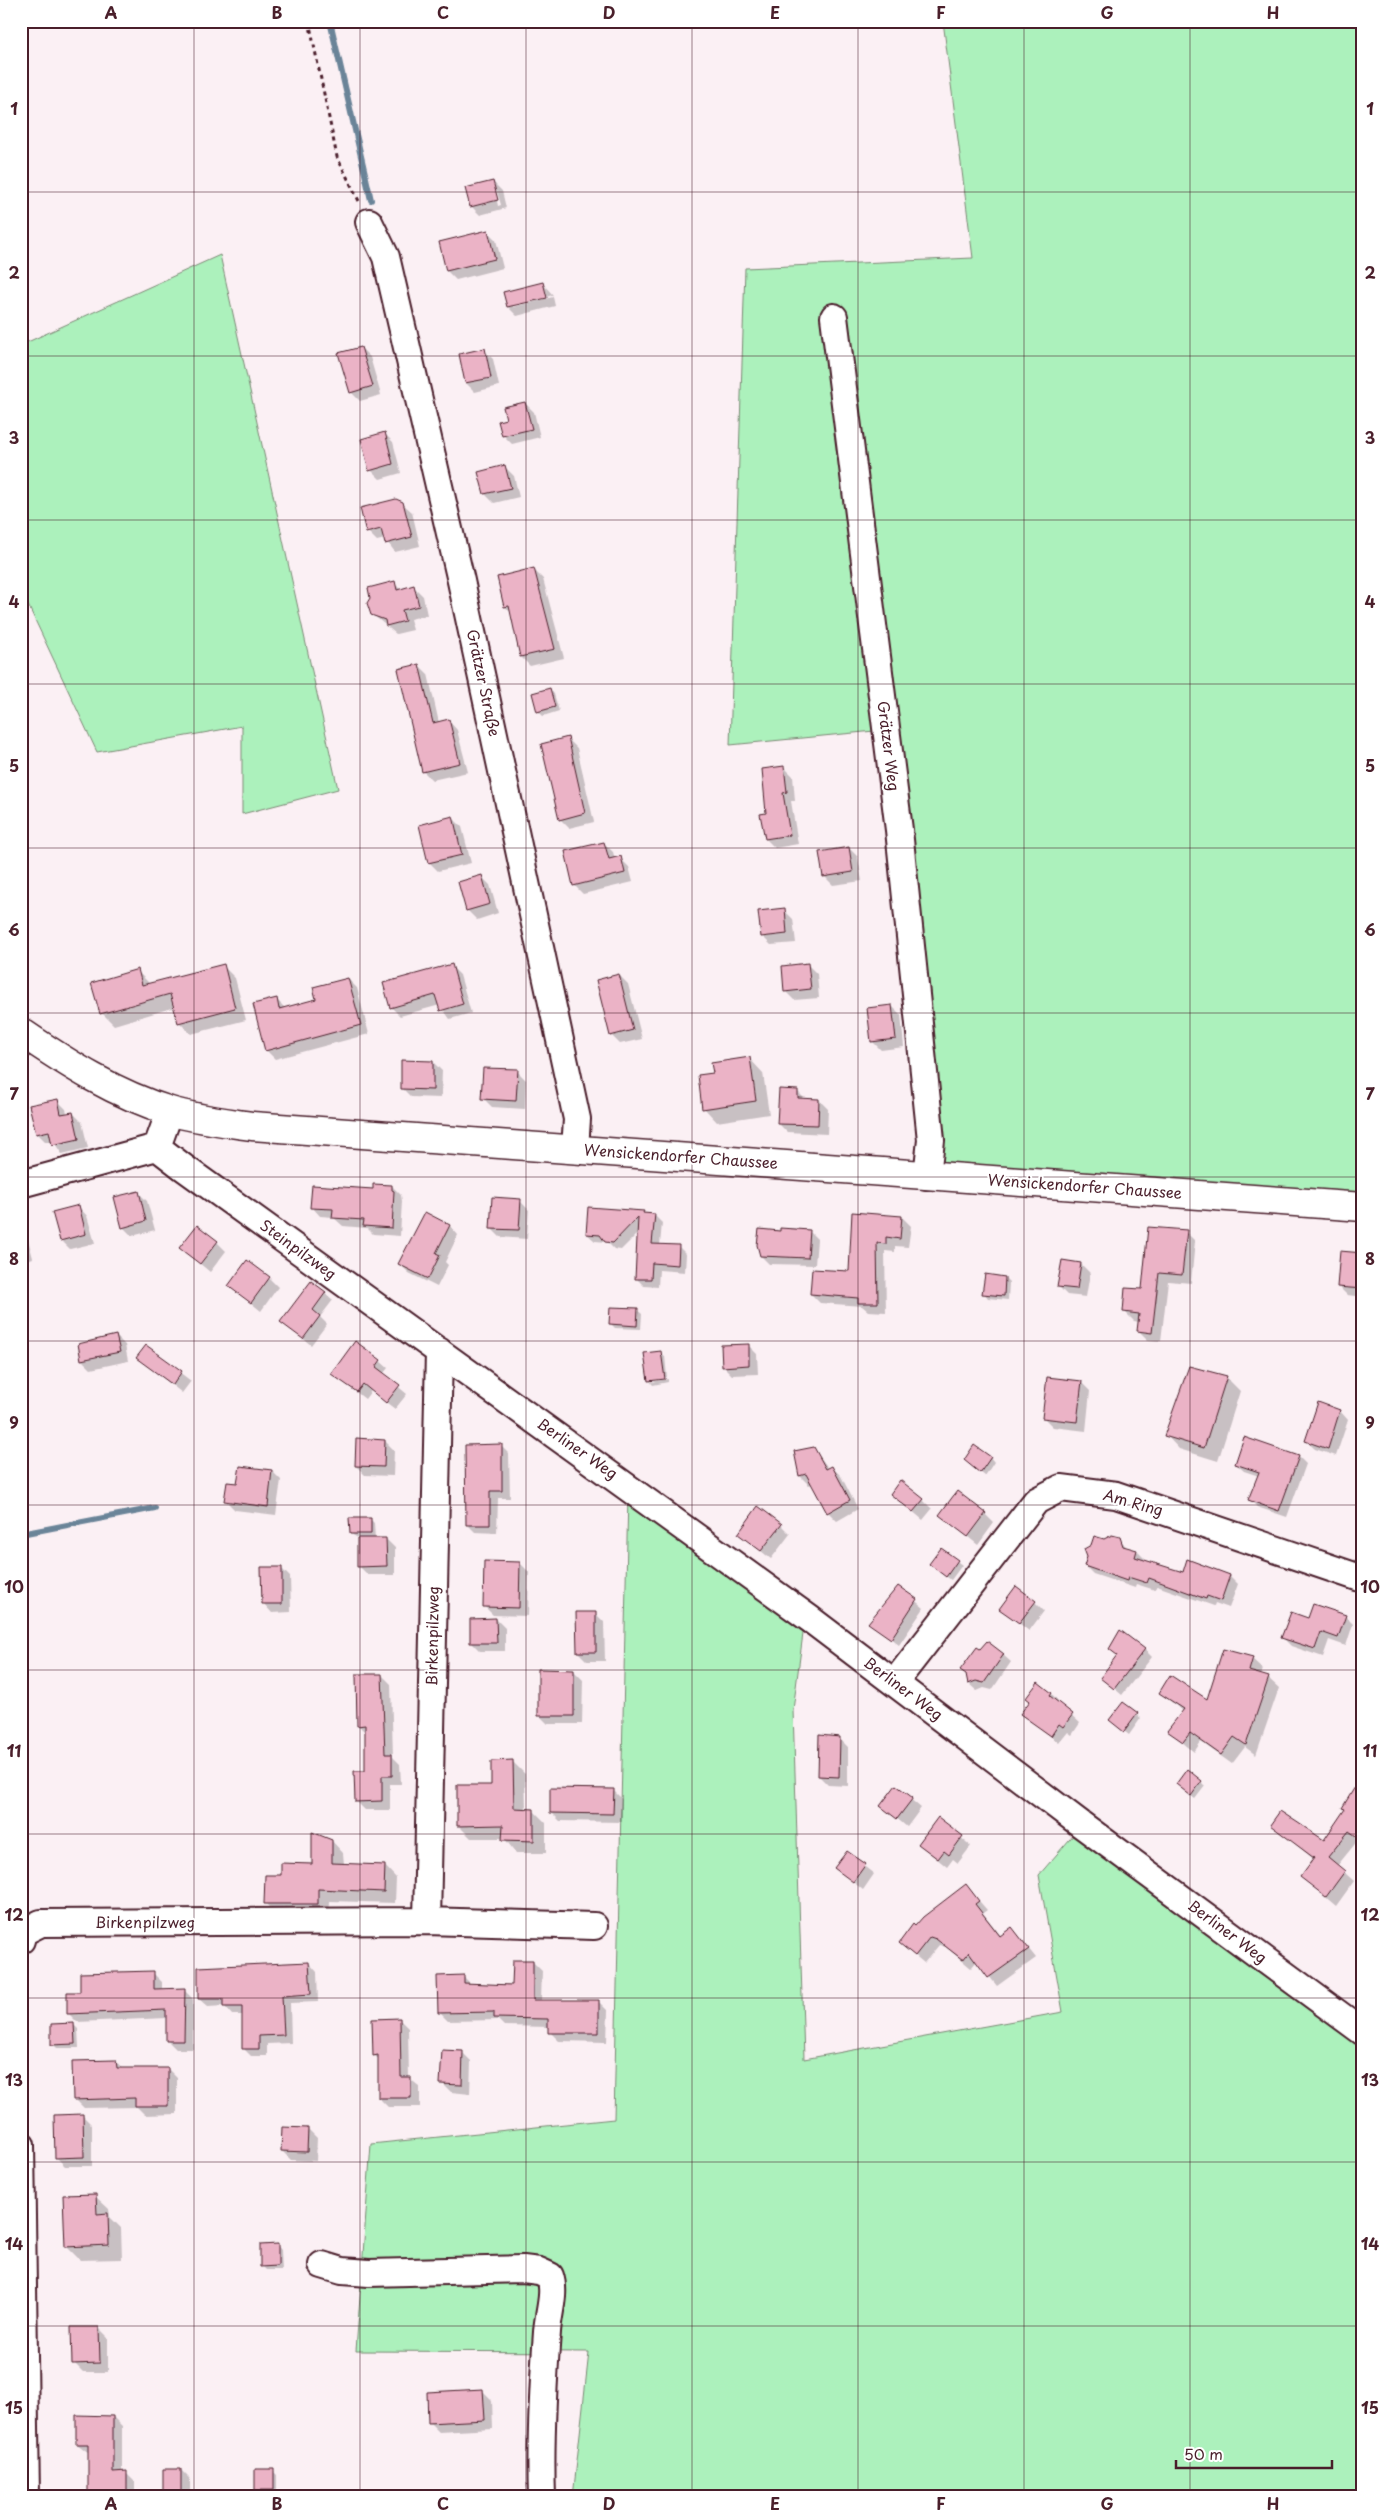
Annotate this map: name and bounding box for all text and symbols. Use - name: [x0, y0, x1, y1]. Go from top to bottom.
- text: A: [105, 0, 118, 24]
- text: B: [272, 0, 283, 24]
- text: C: [437, 0, 449, 24]
- text: D: [603, 0, 615, 24]
- text: E: [770, 0, 780, 24]
- text: F: [936, 0, 946, 24]
- text: G: [1100, 0, 1114, 24]
- text: H: [1267, 0, 1279, 24]
- text: 1: [10, 96, 18, 120]
- text: 1: [1366, 96, 1374, 120]
- text: 2: [8, 260, 20, 284]
- text: 2: [1364, 260, 1376, 284]
- text: 3: [9, 425, 19, 449]
- text: 3: [1365, 425, 1375, 449]
- text: 4: [9, 589, 20, 613]
- text: 4: [1365, 589, 1376, 613]
- street label: Grätzer Straße: [462, 627, 507, 738]
- street label: Grätzer Weg: [873, 699, 906, 792]
- text: 5: [9, 753, 19, 777]
- text: 5: [1365, 753, 1375, 777]
- text: 6: [8, 917, 20, 941]
- text: 6: [1364, 917, 1376, 941]
- text: 7: [9, 1081, 19, 1105]
- text: 7: [1365, 1081, 1375, 1105]
- street label: Wensickendorfer Chaussee: [583, 1137, 779, 1174]
- street label: Wensickendorfer Chaussee: [987, 1167, 1183, 1204]
- street label: Steinpilzweg: [256, 1213, 342, 1284]
- text: 8: [9, 1246, 19, 1270]
- text: 8: [1365, 1246, 1375, 1270]
- text: 9: [9, 1410, 19, 1434]
- text: 9: [1365, 1410, 1375, 1434]
- street label: Berliner Weg: [533, 1411, 623, 1484]
- street label: Am Ring: [1101, 1482, 1166, 1521]
- text: 10: [4, 1574, 24, 1598]
- text: 10: [1360, 1574, 1380, 1598]
- street label: Birkenpilzweg: [419, 1586, 444, 1686]
- street label: Berliner Weg: [859, 1650, 948, 1725]
- text: 11: [7, 1738, 21, 1762]
- text: 11: [1363, 1738, 1377, 1762]
- street label: Berliner Weg: [1183, 1893, 1272, 1968]
- text: 12: [5, 1902, 23, 1926]
- text: 12: [1361, 1902, 1379, 1926]
- street label: Birkenpilzweg: [95, 1910, 195, 1933]
- text: 13: [5, 2067, 23, 2091]
- text: 13: [1361, 2067, 1379, 2091]
- text: 14: [5, 2231, 23, 2255]
- text: 14: [1361, 2231, 1379, 2255]
- text: 15: [5, 2395, 23, 2419]
- text: 15: [1361, 2395, 1379, 2419]
- scale bar: [1176, 2438, 1333, 2470]
- text: 50 m: [1184, 2442, 1223, 2465]
- text: A: [105, 2491, 118, 2515]
- text: B: [272, 2491, 283, 2515]
- text: C: [437, 2491, 449, 2515]
- text: D: [603, 2491, 615, 2515]
- text: E: [770, 2491, 780, 2515]
- text: F: [936, 2491, 946, 2515]
- text: G: [1100, 2491, 1114, 2515]
- text: H: [1267, 2491, 1279, 2515]

